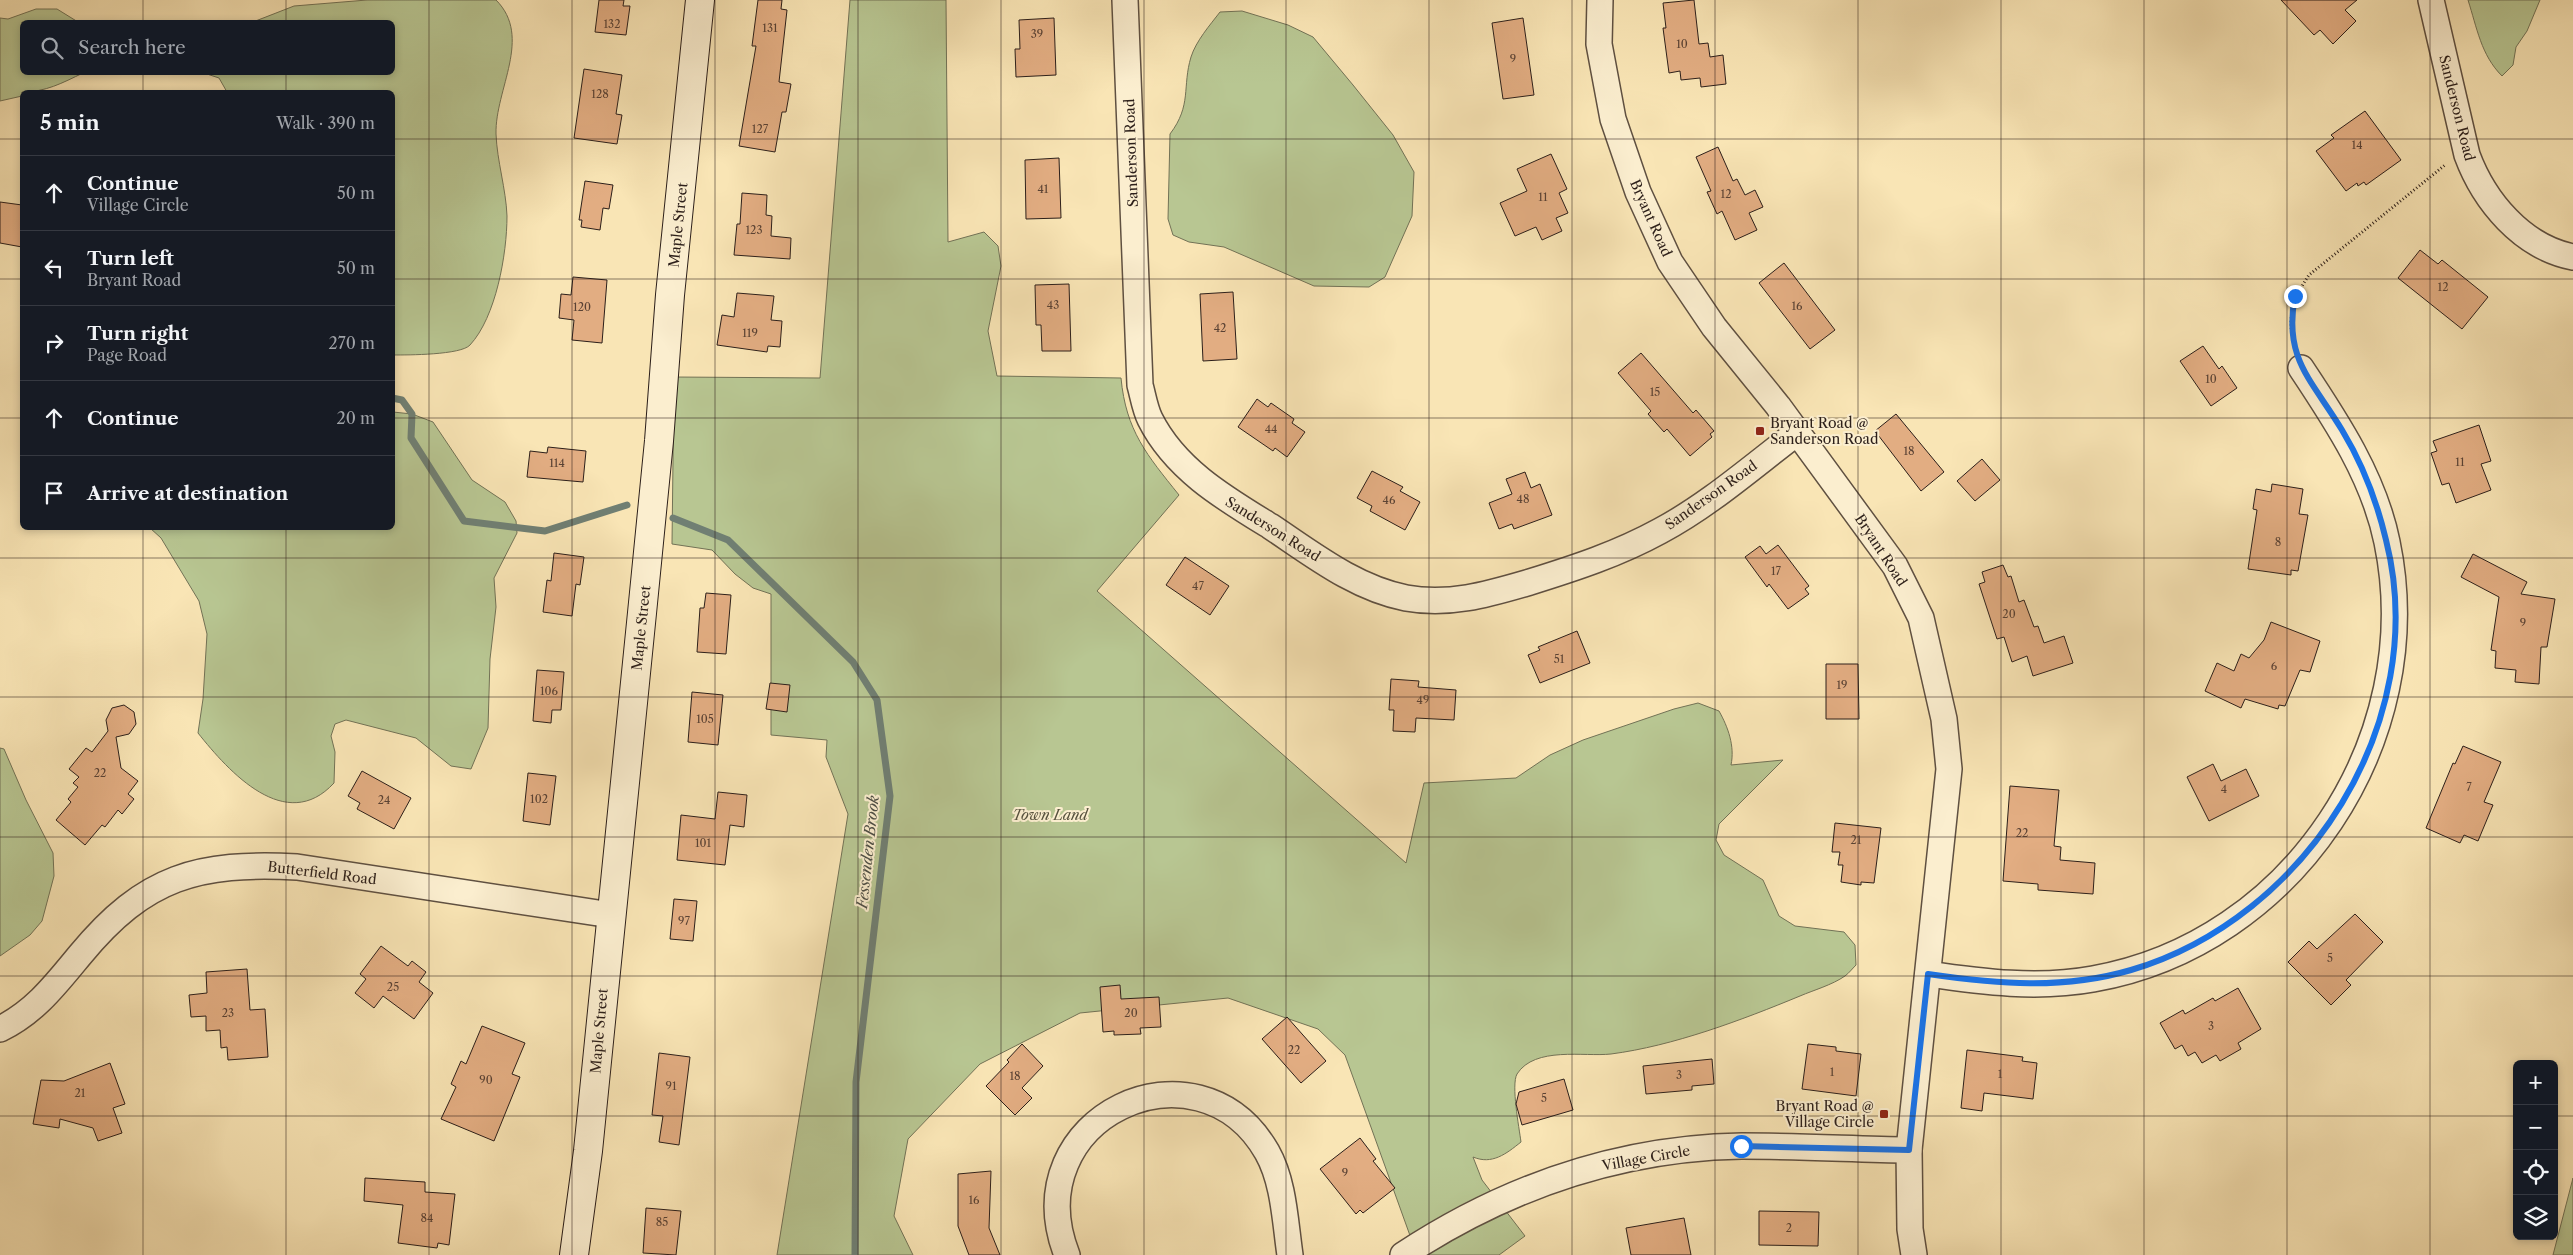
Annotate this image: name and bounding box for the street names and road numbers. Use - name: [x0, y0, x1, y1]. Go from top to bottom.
- street label: Sanderson Road: [2435, 53, 2479, 163]
- street label: Sanderson Road: [1120, 98, 1142, 208]
- street label: Bryant Road: [1626, 177, 1676, 260]
- street label: Maple Street: [665, 182, 691, 268]
- street label: Sanderson Road: [1661, 456, 1761, 533]
- street label: Sanderson Road: [1222, 493, 1324, 566]
- street label: Bryant Road: [1851, 511, 1911, 590]
- street label: Maple Street: [628, 585, 654, 671]
- street label: Butterfield Road: [266, 857, 378, 889]
- street label: Maple Street: [586, 988, 612, 1074]
- street label: Village Circle: [1600, 1141, 1692, 1175]

